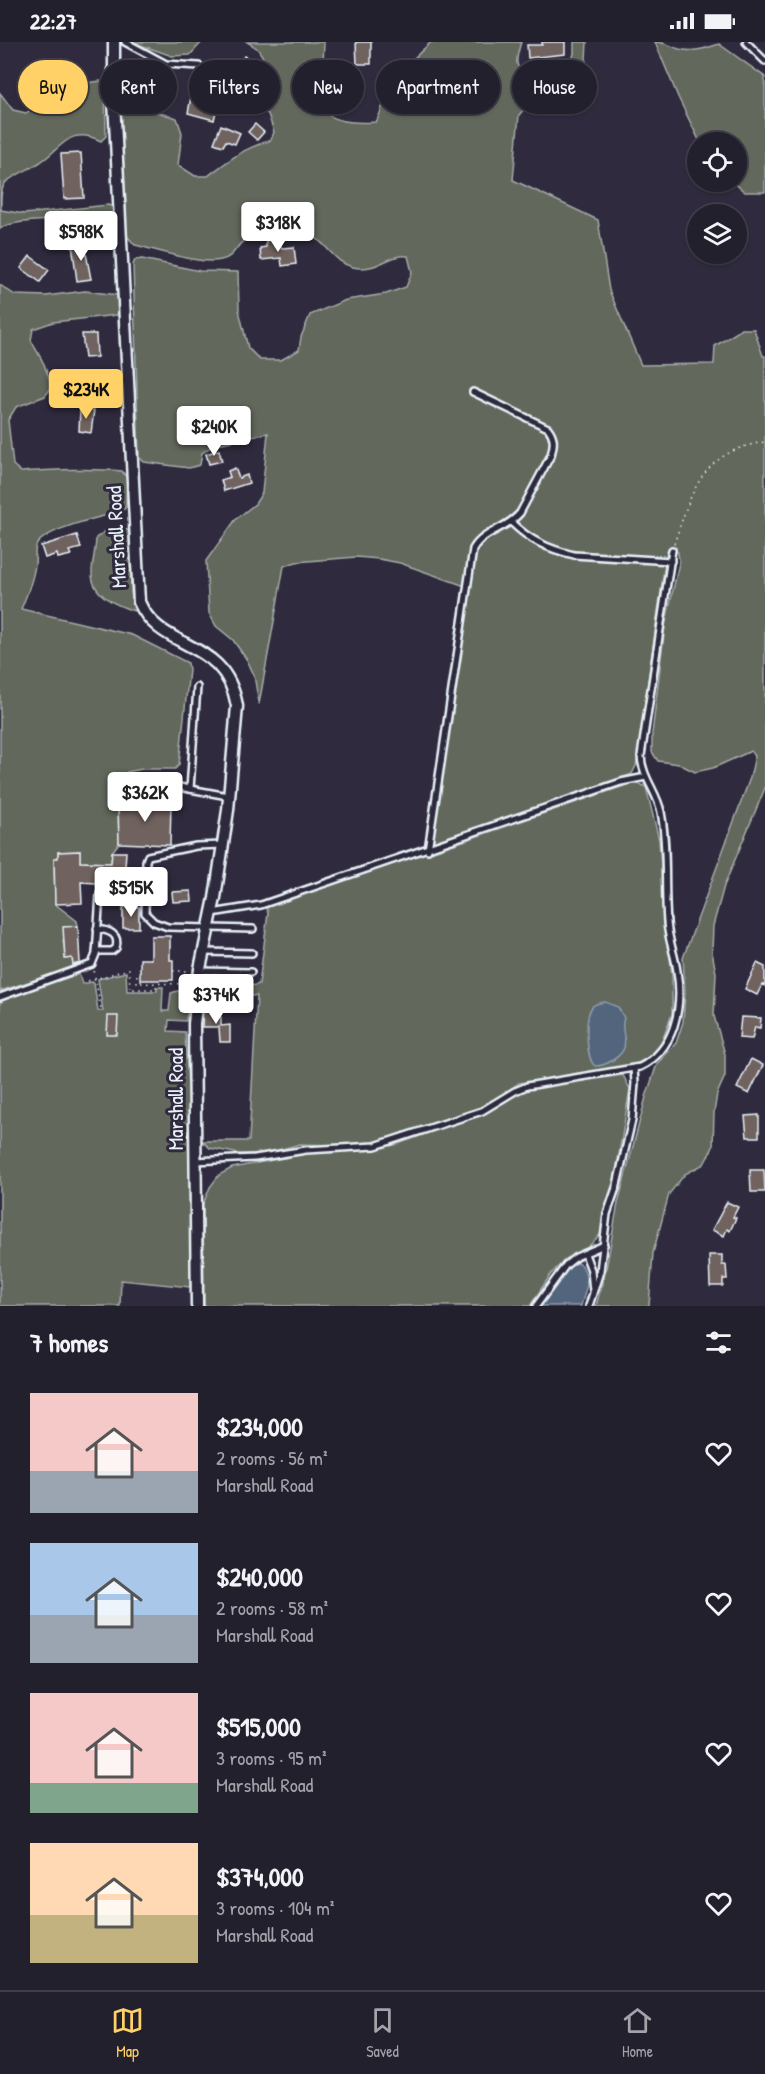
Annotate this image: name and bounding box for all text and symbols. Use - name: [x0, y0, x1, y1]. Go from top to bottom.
- text: 22:27: [30, 6, 77, 36]
- chip: Buy: [18, 60, 88, 114]
- chip: Rent: [100, 60, 177, 114]
- chip: Filters: [189, 60, 280, 114]
- chip: New: [292, 60, 364, 114]
- chip: Apartment: [376, 60, 500, 114]
- chip: House: [512, 60, 597, 114]
- map controls: [687, 132, 747, 264]
- button: locate: [687, 132, 747, 192]
- pin: $318K: [236, 202, 320, 253]
- button: layers: [687, 204, 747, 264]
- text: $318K: [255, 208, 301, 235]
- pin: $598K: [39, 211, 123, 262]
- text: $598K: [58, 217, 104, 244]
- pin: $234K: [44, 369, 128, 420]
- text: $234K: [63, 375, 109, 402]
- pin: $240K: [172, 406, 256, 457]
- text: $240K: [191, 412, 237, 439]
- street label: Marshall Road: [99, 485, 133, 589]
- pin: $362K: [103, 772, 187, 823]
- text: $362K: [122, 778, 168, 805]
- pin: $515K: [89, 867, 173, 918]
- text: $515K: [109, 873, 153, 900]
- pin: $374K: [174, 974, 258, 1025]
- text: $374K: [193, 980, 239, 1007]
- street label: Marshall Road: [161, 1048, 190, 1150]
- text: 7 homes: [30, 1325, 108, 1360]
- icon: filters: [702, 1326, 735, 1359]
- text: $234,000: [216, 1409, 303, 1444]
- icon: home: [78, 1417, 150, 1489]
- icon: heart: [702, 1437, 735, 1470]
- text: 2 rooms · 56 m²: [216, 1444, 328, 1471]
- text: Marshall Road: [216, 1471, 313, 1498]
- text: $240,000: [216, 1559, 303, 1594]
- icon: home: [78, 1567, 150, 1639]
- icon: heart: [702, 1587, 735, 1620]
- text: 2 rooms · 58 m²: [216, 1594, 328, 1621]
- text: Marshall Road: [216, 1621, 313, 1648]
- text: $515,000: [216, 1709, 301, 1744]
- icon: home: [78, 1717, 150, 1789]
- icon: heart: [702, 1737, 735, 1770]
- text: 3 rooms · 95 m²: [216, 1744, 326, 1771]
- text: Marshall Road: [216, 1771, 313, 1798]
- text: $374,000: [216, 1859, 304, 1894]
- icon: home: [78, 1867, 150, 1939]
- icon: heart: [702, 1887, 735, 1920]
- text: 3 rooms · 104 m²: [216, 1894, 334, 1921]
- text: Marshall Road: [216, 1921, 313, 1948]
- tab: Map: [111, 2004, 144, 2062]
- tab: Saved: [366, 2004, 399, 2062]
- tab: Home: [621, 2004, 654, 2062]

